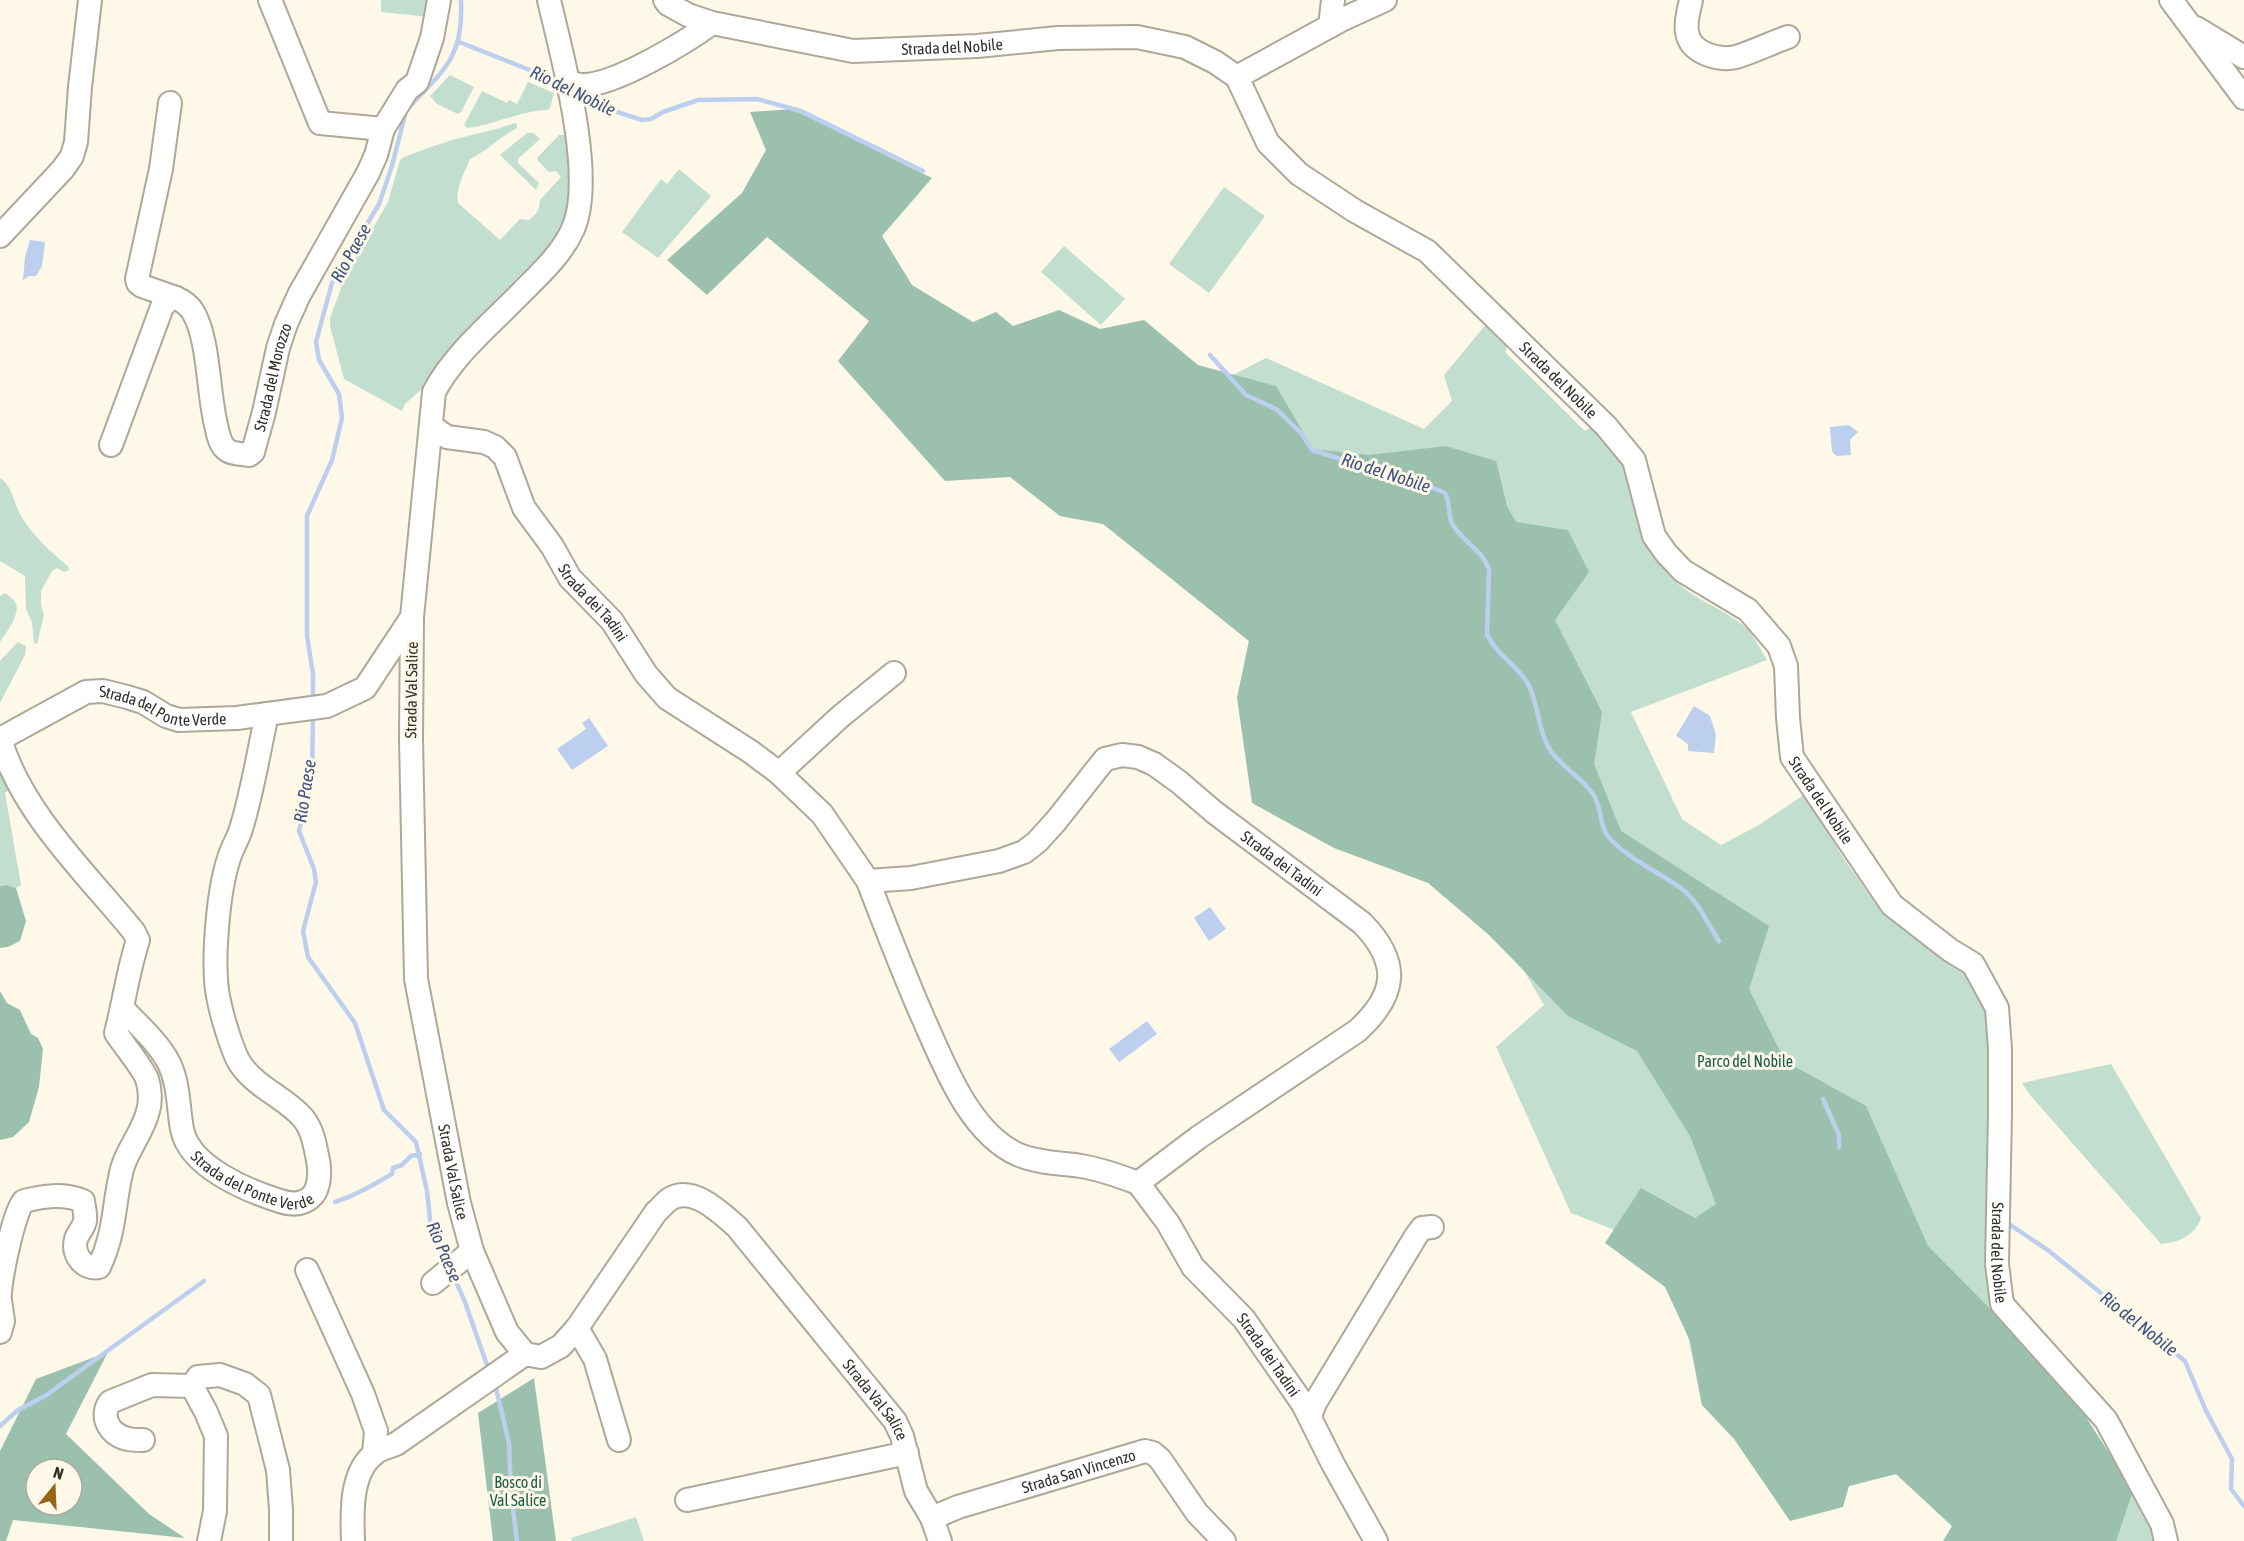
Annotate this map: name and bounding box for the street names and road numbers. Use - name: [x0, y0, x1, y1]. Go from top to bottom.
- street label: Strada del Nobile: [901, 35, 1003, 58]
- street label: Strada del Morozzo: [250, 321, 295, 433]
- street label: Strada del Nobile: [1516, 338, 1601, 422]
- street label: Strada dei Tadini: [555, 561, 632, 645]
- street label: Strada Val Salice: [401, 641, 421, 739]
- street label: Strada del Ponte Verde: [99, 682, 227, 729]
- street label: Strada del Nobile: [1785, 753, 1857, 847]
- street label: Strada dei Tadini: [1238, 827, 1326, 899]
- street label: Strada Val Salice: [435, 1123, 472, 1222]
- street label: Strada del Ponte Verde: [188, 1147, 317, 1213]
- street label: Strada del Nobile: [1988, 1202, 2011, 1304]
- street label: Strada dei Tadini: [1234, 1309, 1304, 1400]
- street label: Strada Val Salice: [839, 1356, 912, 1443]
- street label: Strada San Vincenzo: [1019, 1445, 1138, 1496]

